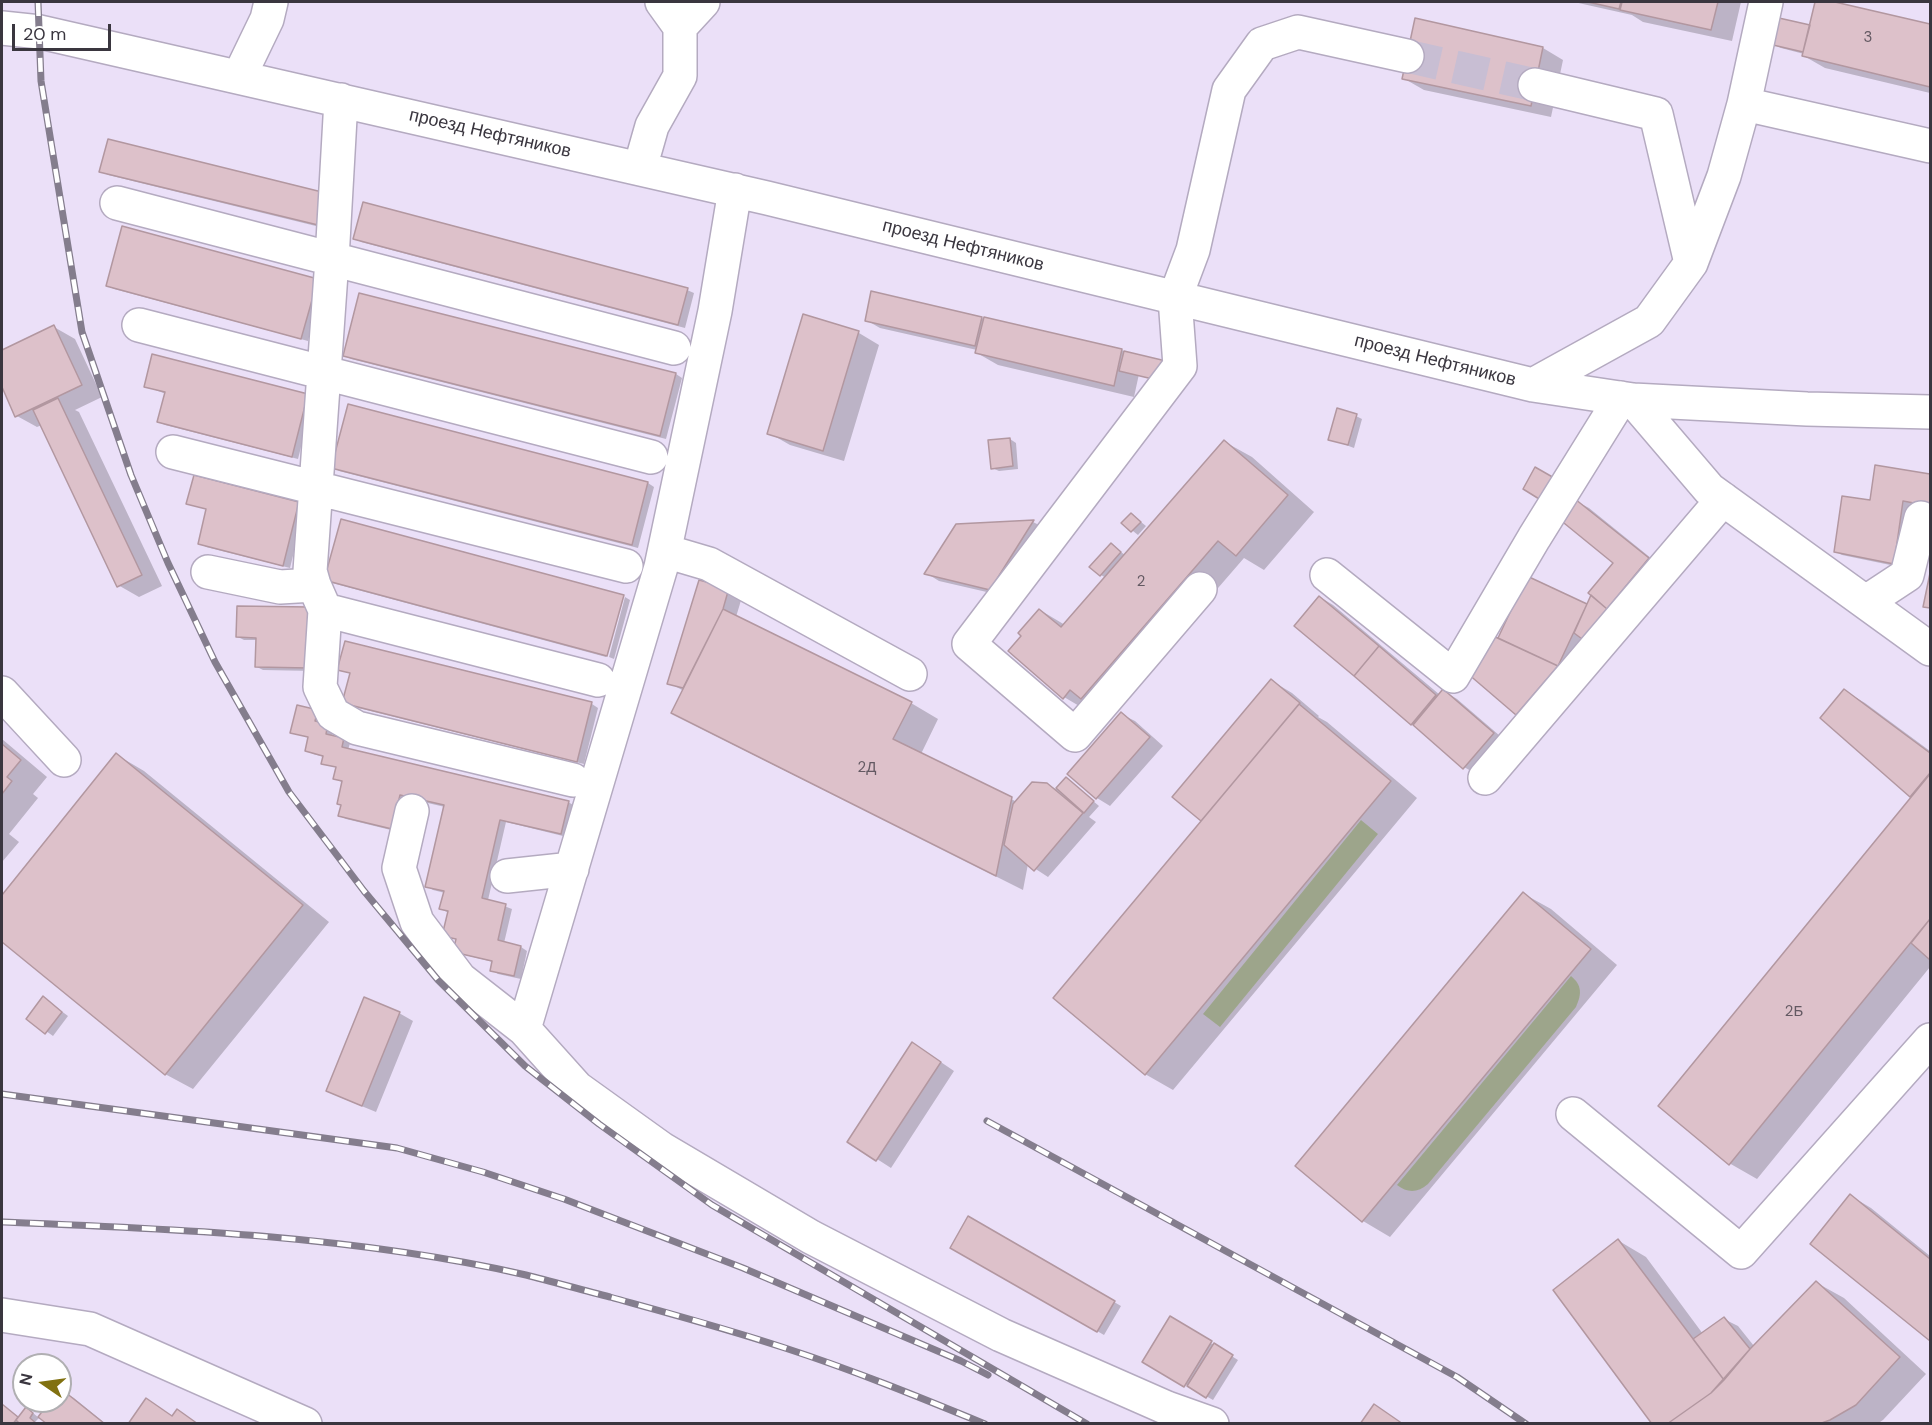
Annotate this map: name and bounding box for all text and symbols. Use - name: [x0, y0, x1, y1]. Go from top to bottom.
- scale bar: [15, 12, 114, 50]
- text: 20 m: [23, 22, 66, 46]
- house number: 3: [1864, 29, 1872, 47]
- street label: проезд Нефтяников: [407, 105, 573, 163]
- street label: проезд Нефтяников: [880, 215, 1046, 277]
- street label: проезд Нефтяников: [1352, 330, 1518, 392]
- house number: 2: [1137, 573, 1145, 591]
- house number: 2Д: [858, 759, 876, 777]
- house number: 2Б: [1785, 1003, 1803, 1021]
- north arrow: [12, 1353, 72, 1413]
- text: N: [14, 1371, 37, 1387]

